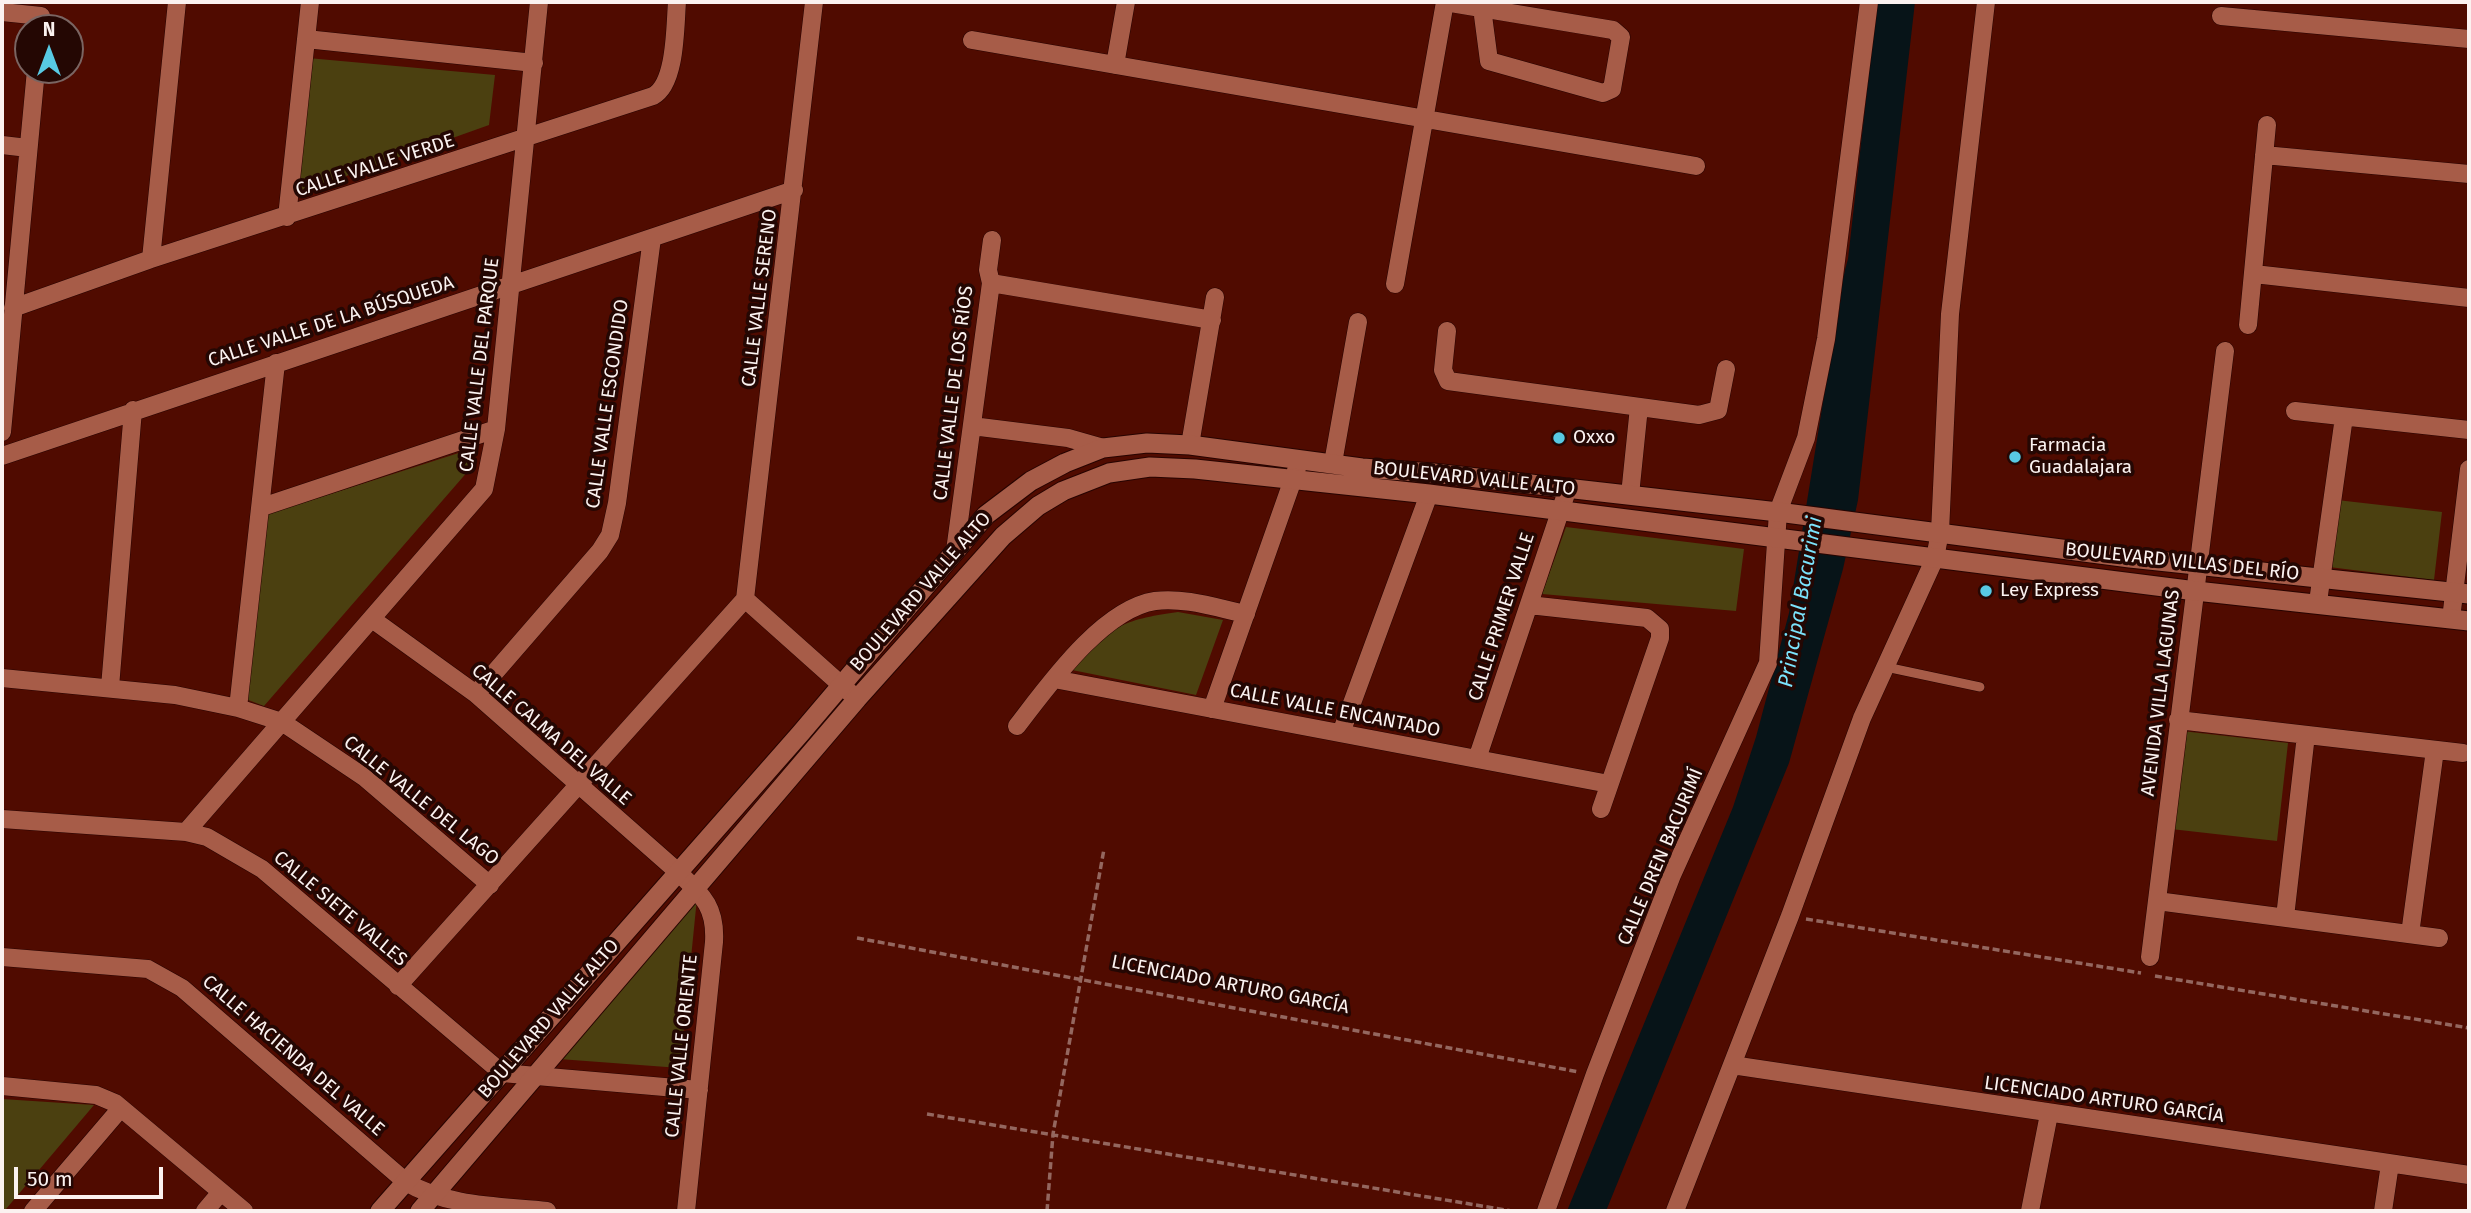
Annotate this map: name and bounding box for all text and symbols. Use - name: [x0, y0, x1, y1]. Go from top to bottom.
- north arrow: [14, 14, 84, 84]
- text: N: [43, 18, 55, 41]
- street label: CALLE VALLE VERDE: [293, 130, 457, 202]
- street label: CALLE VALLE SERENO: [738, 208, 782, 388]
- street label: CALLE VALLE DEL PARQUE: [456, 256, 504, 474]
- street label: CALLE VALLE DE LA BÚSQUEDA: [205, 271, 457, 373]
- street label: CALLE VALLE DE LOS RÍOS: [930, 284, 978, 502]
- street label: CALLE VALLE ESCONDIDO: [582, 298, 634, 510]
- place label: Oxxo: [1573, 427, 1615, 449]
- marker: Oxxo: [1551, 430, 1567, 446]
- place label: Farmacia Guadalajara: [2029, 435, 2132, 479]
- marker: Farmacia Guadalajara: [2007, 449, 2023, 465]
- street label: BOULEVARD VALLE ALTO: [1372, 457, 1576, 501]
- street label: BOULEVARD VALLE ALTO: [846, 508, 996, 676]
- water label: Principal Bacurimi: [1774, 515, 1828, 689]
- street label: CALLE PRIMER VALLE: [1464, 530, 1540, 704]
- street label: BOULEVARD VILLAS DEL RÍO: [2064, 538, 2300, 586]
- place label: Ley Express: [2000, 580, 2099, 602]
- marker: Ley Express: [1978, 583, 1994, 599]
- street label: AVENIDA VILLA LAGUNAS: [2137, 588, 2185, 798]
- street label: CALLE CALMA DEL VALLE: [466, 659, 636, 811]
- street label: CALLE VALLE ENCANTADO: [1228, 679, 1442, 743]
- street label: CALLE VALLE DEL LAGO: [339, 731, 503, 871]
- street label: CALLE DREN BACURIMÍ: [1613, 765, 1709, 949]
- street label: CALLE SIETE VALLES: [269, 847, 411, 971]
- street label: BOULEVARD VALLE ALTO: [474, 935, 624, 1103]
- street label: LICENCIADO ARTURO GARCÍA: [1109, 951, 1351, 1019]
- street label: CALLE VALLE ORIENTE: [661, 953, 703, 1139]
- street label: CALLE HACIENDA DEL VALLE: [197, 971, 389, 1141]
- street label: LICENCIADO ARTURO GARCÍA: [1983, 1072, 2225, 1128]
- scale bar: [18, 1154, 166, 1198]
- text: 50 m: [27, 1166, 73, 1192]

